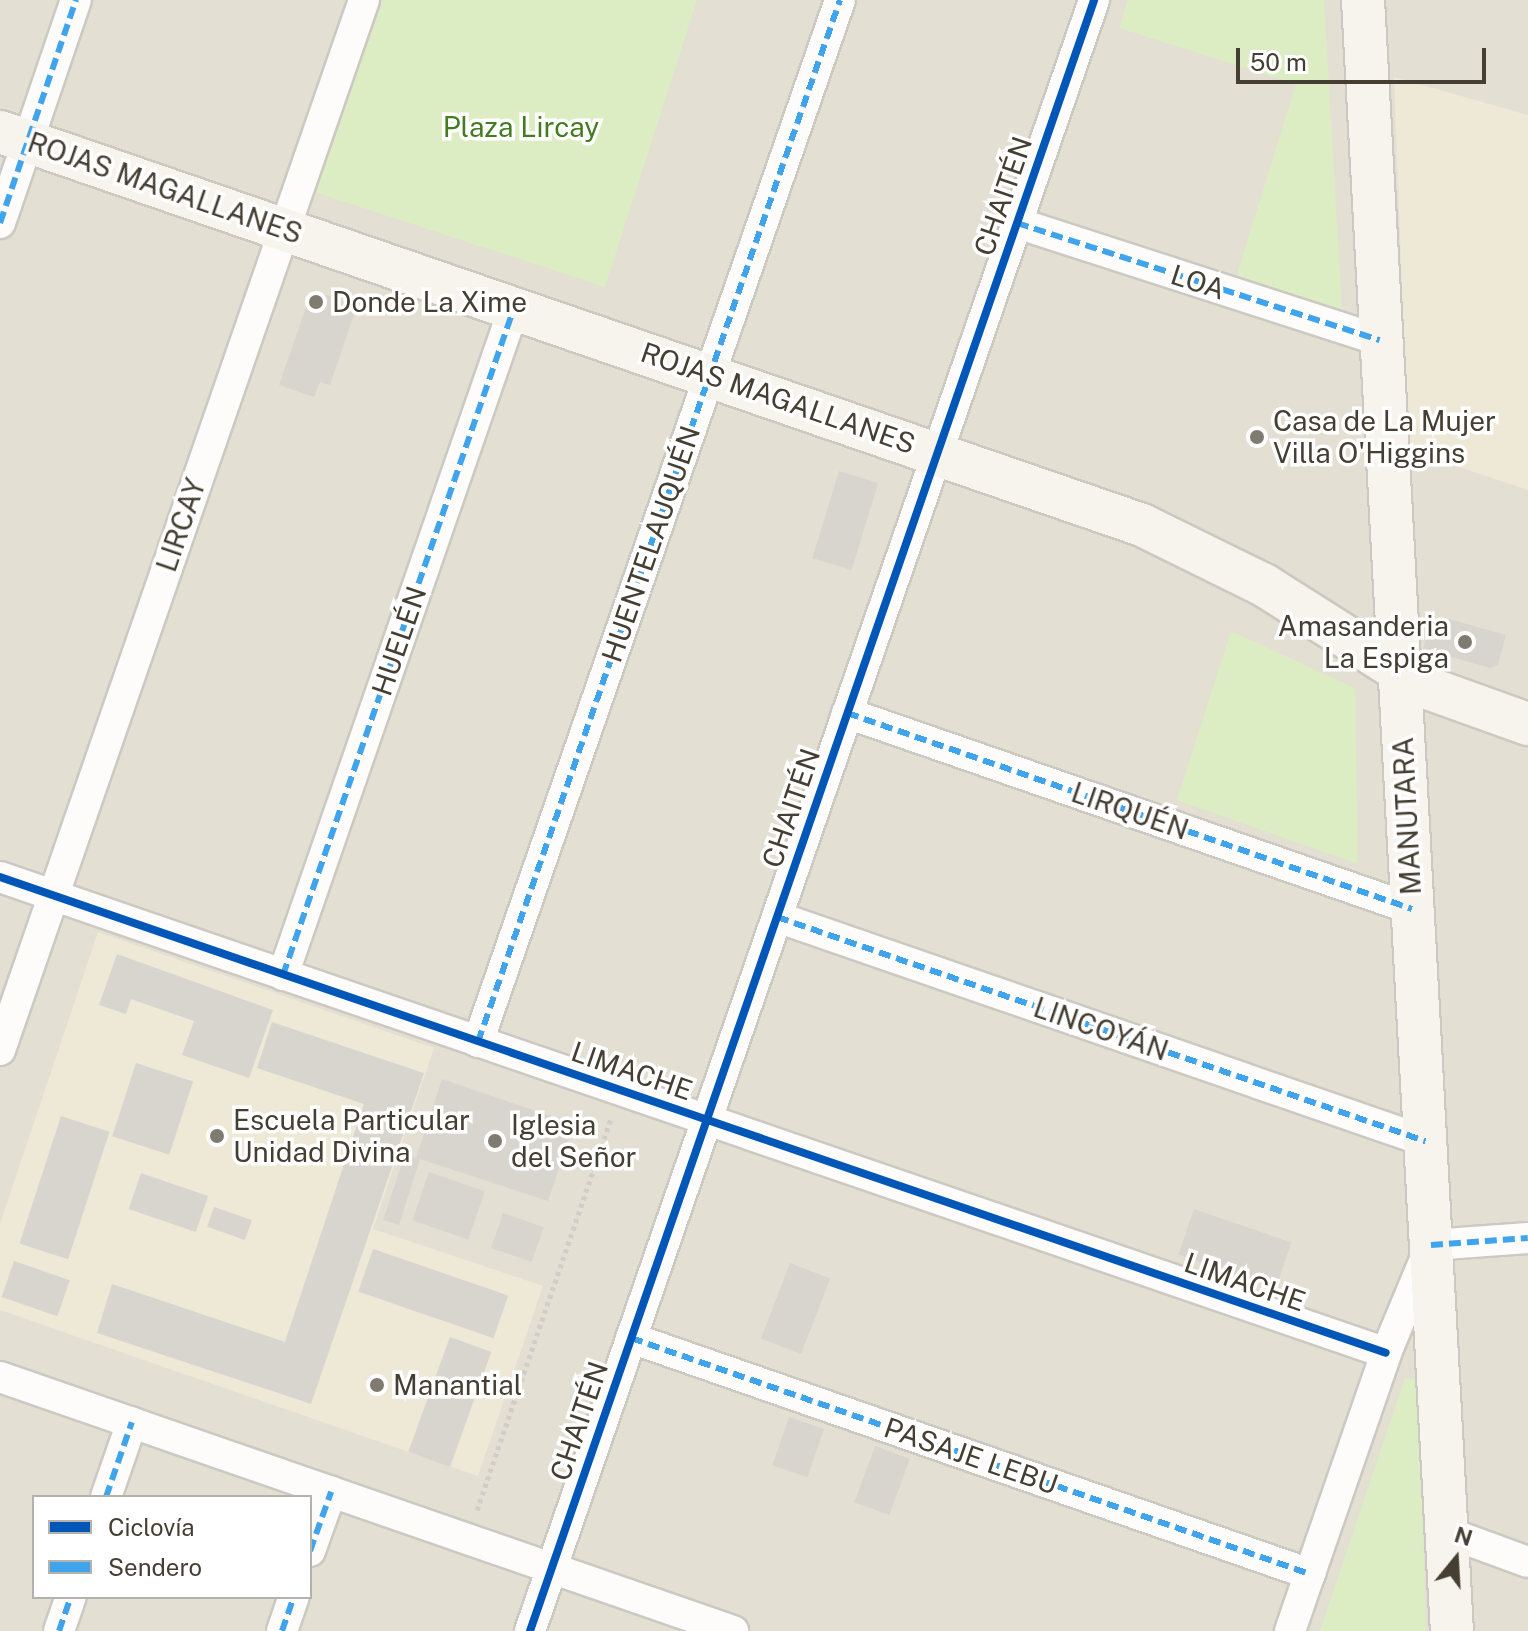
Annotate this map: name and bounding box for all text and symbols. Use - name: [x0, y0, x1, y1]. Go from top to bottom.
- scale bar: [1240, 32, 1490, 82]
- text: 50 m: [1250, 48, 1307, 76]
- park label: Plaza Lircay: [443, 110, 599, 144]
- street label: ROJAS MAGALLANES: [23, 125, 307, 251]
- street label: CHAITÉN: [967, 132, 1039, 260]
- street label: LOA: [1167, 258, 1229, 306]
- place label: Donde La Xime: [332, 285, 527, 319]
- marker: Donde La Xime: [307, 293, 325, 311]
- street label: ROJAS MAGALLANES: [636, 335, 920, 461]
- place label: Casa de La Mujer Villa O'Higgins: [1273, 404, 1497, 470]
- street label: HUENTELAUQUÉN: [595, 421, 707, 667]
- marker: Casa de La Mujer Villa O'Higgins: [1248, 428, 1266, 446]
- street label: LIRCAY: [149, 474, 213, 576]
- street label: HUELÉN: [365, 582, 433, 700]
- place label: Amasanderia La Espiga: [1278, 609, 1449, 675]
- marker: Amasanderia La Espiga: [1456, 633, 1474, 651]
- street label: MANUTARA: [1386, 736, 1428, 896]
- street label: CHAITÉN: [755, 744, 827, 872]
- street label: LIRQUÉN: [1067, 775, 1193, 847]
- street label: LINCOYÁN: [1029, 990, 1173, 1068]
- street label: LIMACHE: [567, 1035, 697, 1107]
- place label: Escuela Particular Unidad Divina: [233, 1103, 470, 1169]
- place label: Iglesia del Señor: [511, 1108, 636, 1174]
- marker: Escuela Particular Unidad Divina: [208, 1127, 226, 1145]
- marker: Iglesia del Señor: [486, 1132, 504, 1150]
- street label: LIMACHE: [1180, 1246, 1310, 1318]
- street label: CHAITÉN: [543, 1357, 615, 1485]
- place label: Manantial: [393, 1368, 522, 1402]
- marker: Manantial: [368, 1376, 386, 1394]
- street label: PASAJE LEBU: [880, 1411, 1062, 1501]
- legend: [32, 1495, 312, 1599]
- text: Ciclovía: [108, 1513, 195, 1541]
- north arrow: [1416, 1519, 1496, 1599]
- text: N: [1451, 1521, 1476, 1551]
- text: Sendero: [108, 1553, 202, 1581]

